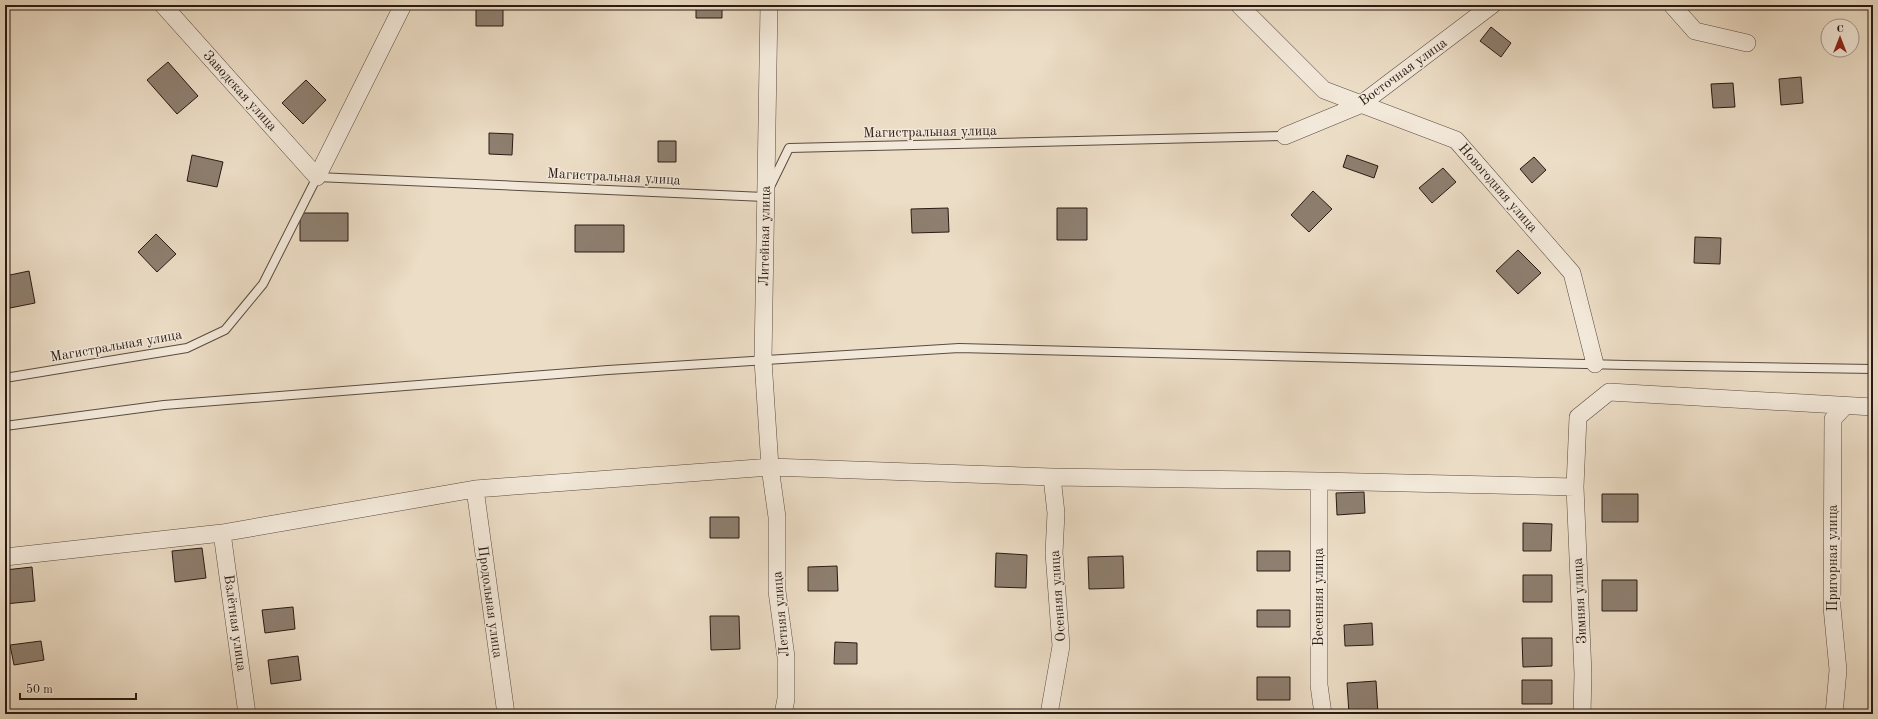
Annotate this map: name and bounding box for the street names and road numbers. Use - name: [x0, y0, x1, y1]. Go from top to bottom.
- street label: Восточная улица: [1356, 35, 1450, 108]
- street label: Заводская улица: [200, 48, 280, 134]
- street label: Магистральная улица: [863, 124, 997, 140]
- street label: Новогодняя улица: [1456, 141, 1540, 235]
- street label: Магистральная улица: [547, 167, 681, 187]
- street label: Литейная улица: [757, 186, 773, 286]
- street label: Магистральная улица: [49, 327, 183, 364]
- street label: Пригорная улица: [1826, 504, 1840, 612]
- street label: Продольная улица: [475, 545, 505, 659]
- street label: Весенняя улица: [1312, 548, 1326, 646]
- street label: Осенняя улица: [1048, 550, 1068, 642]
- street label: Зимняя улица: [1571, 557, 1589, 644]
- street label: Летняя улица: [770, 571, 792, 657]
- street label: Взлётная улица: [221, 574, 249, 672]

